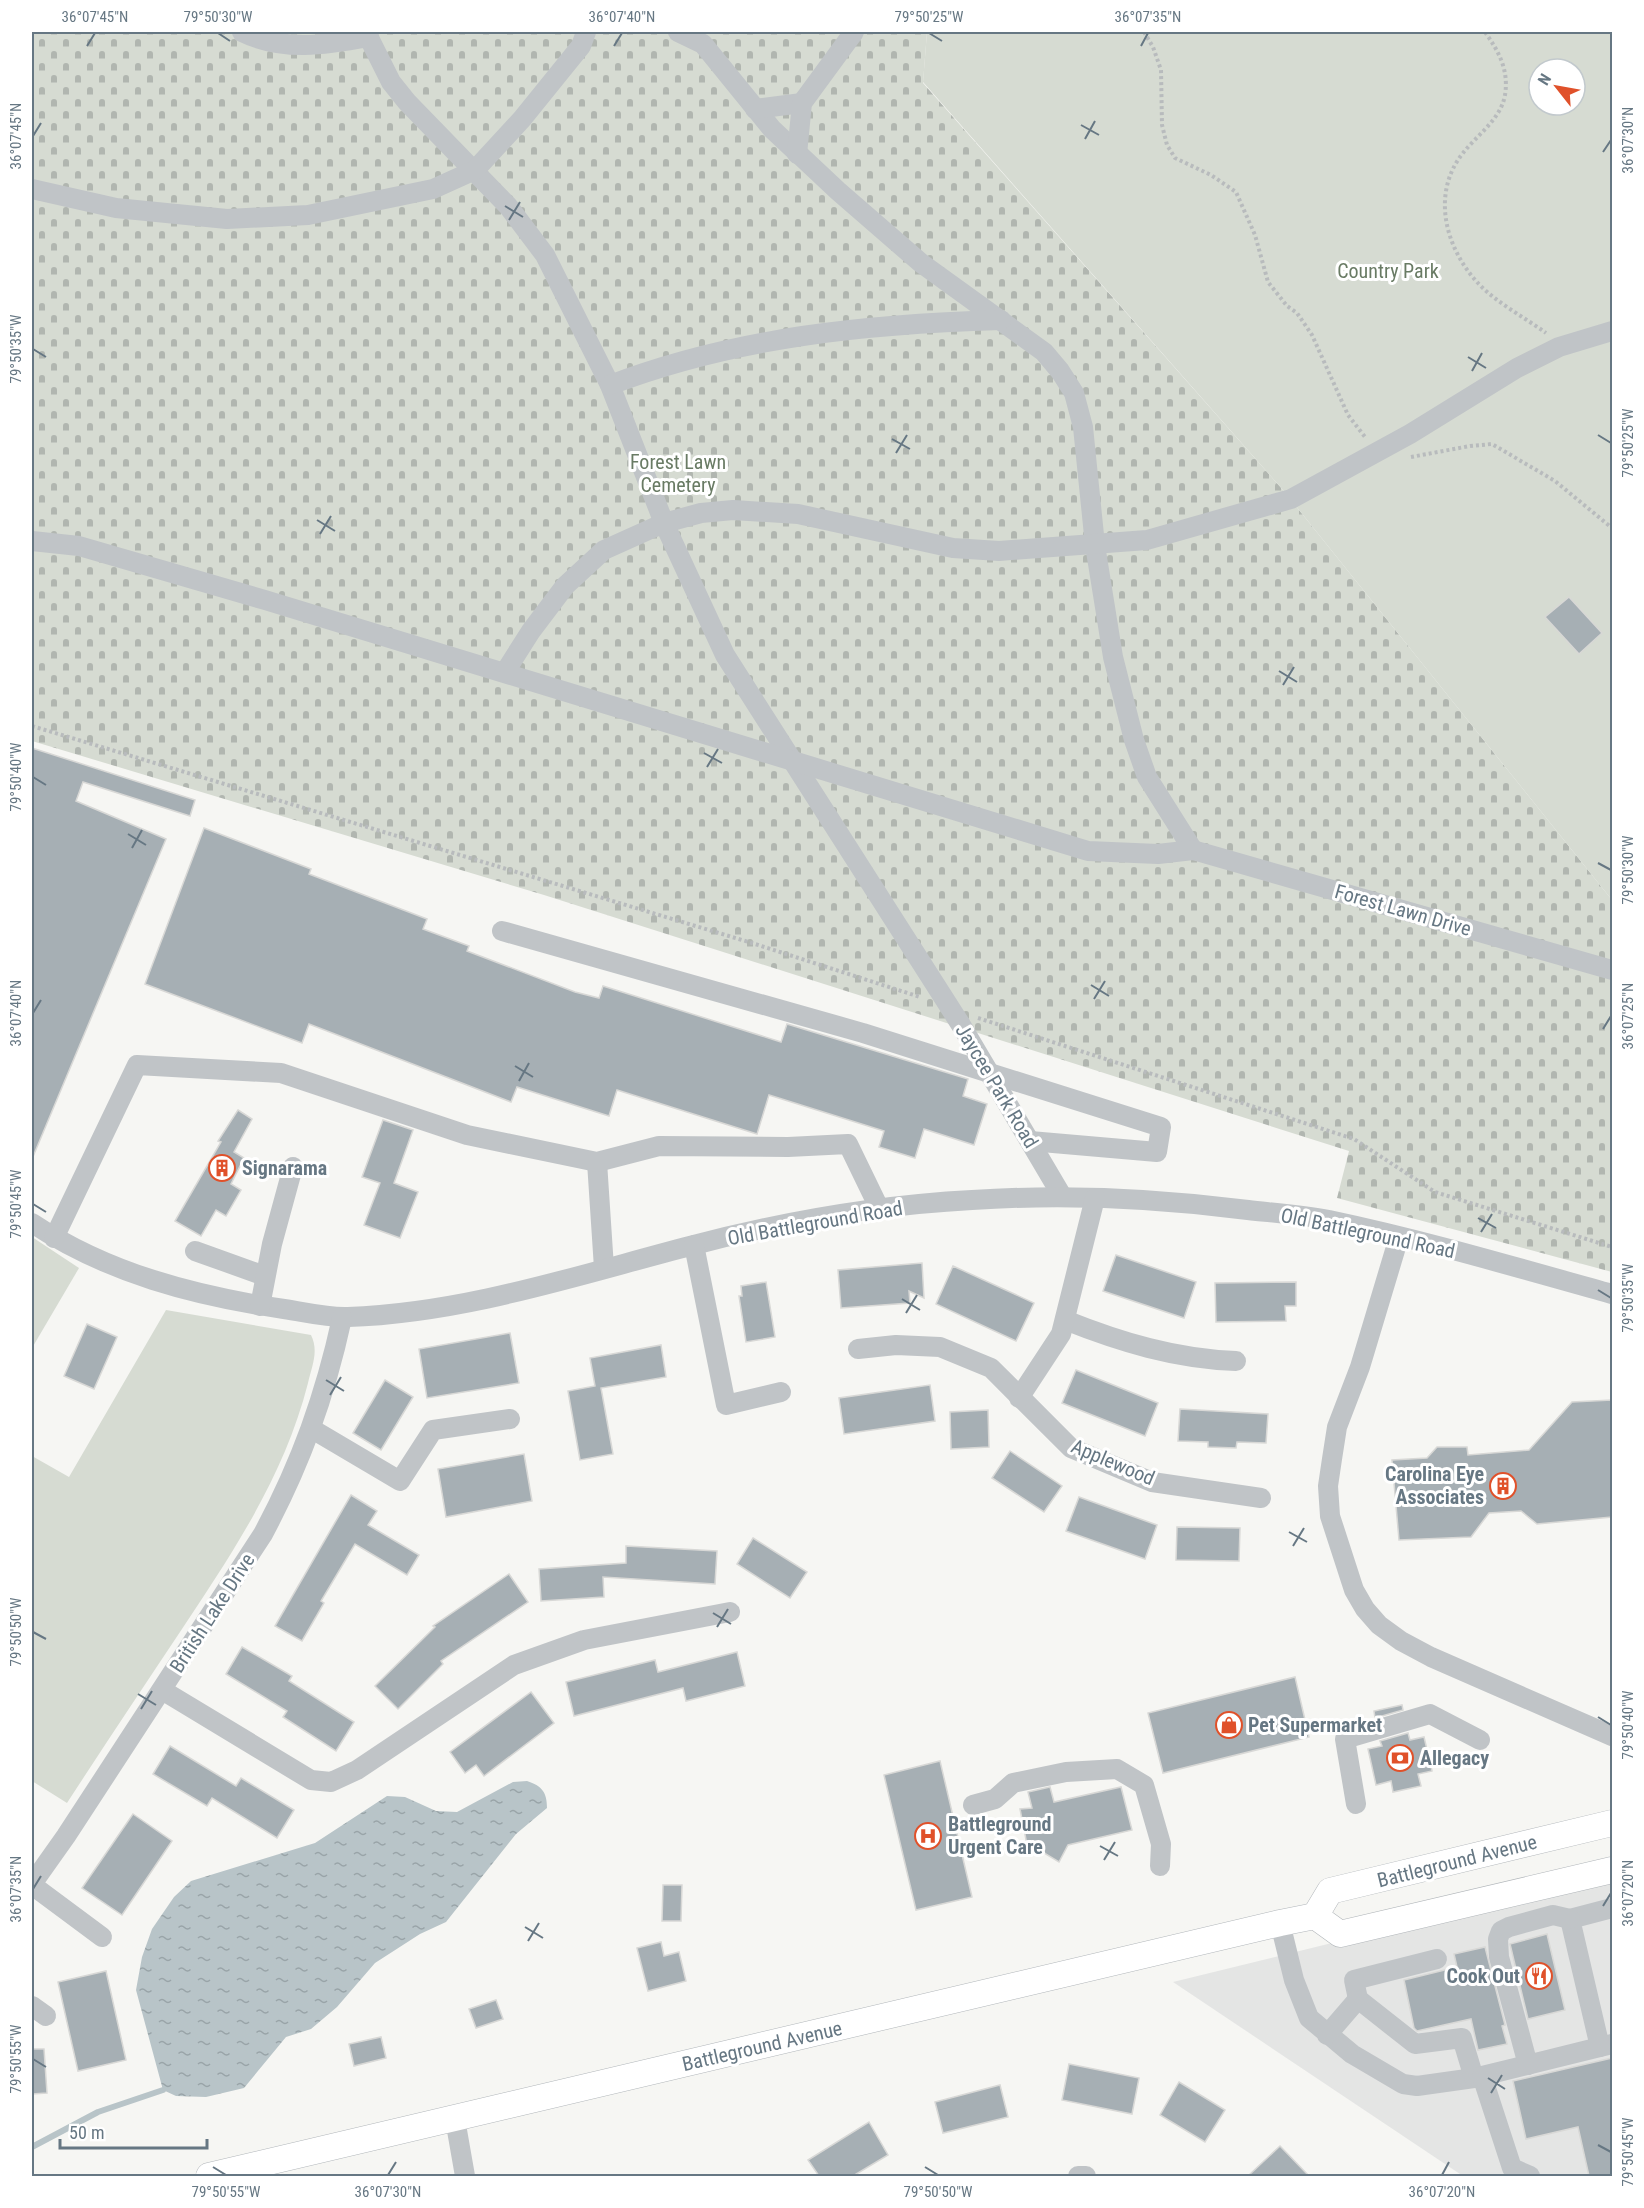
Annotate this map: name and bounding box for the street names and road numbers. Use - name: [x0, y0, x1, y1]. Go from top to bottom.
- street label: Forest Lawn Drive: [1332, 879, 1474, 941]
- street label: Jaycee Park Road: [951, 1020, 1043, 1152]
- street label: Old Battleground Road: [726, 1196, 904, 1250]
- street label: Old Battleground Road: [1279, 1203, 1457, 1263]
- street label: Applewood: [1068, 1434, 1158, 1490]
- street label: British Lake Drive: [165, 1549, 259, 1677]
- street label: Battleground Avenue: [1375, 1830, 1539, 1892]
- street label: Battleground Avenue: [680, 2016, 844, 2076]

